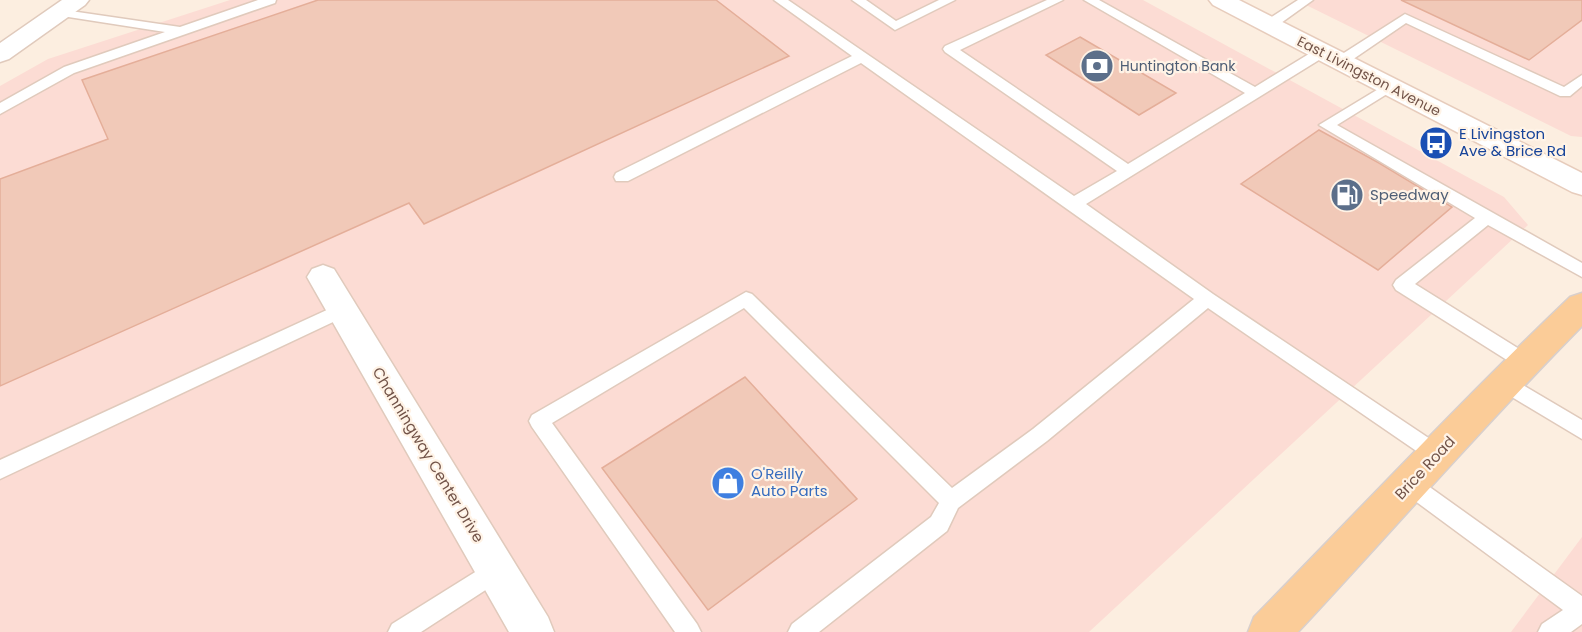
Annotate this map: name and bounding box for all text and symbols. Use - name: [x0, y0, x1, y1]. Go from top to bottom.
- street label: East Livingston Avenue: [1294, 31, 1444, 121]
- bank icon: Huntington Bank: [1079, 48, 1115, 84]
- place label: Huntington Bank: [1120, 56, 1236, 76]
- place label: E Livingston Ave & Brice Rd: [1459, 123, 1566, 161]
- bus stop icon: E Livingston Ave & Brice Rd: [1418, 125, 1454, 161]
- fuel station icon: Speedway: [1329, 177, 1365, 213]
- place label: Speedway: [1370, 184, 1449, 205]
- street label: Channingway Center Drive: [368, 363, 489, 546]
- street label: Brice Road: [1390, 431, 1460, 504]
- place label: O'Reilly Auto Parts: [751, 463, 828, 501]
- shop icon: O'Reilly Auto Parts: [710, 465, 746, 501]

